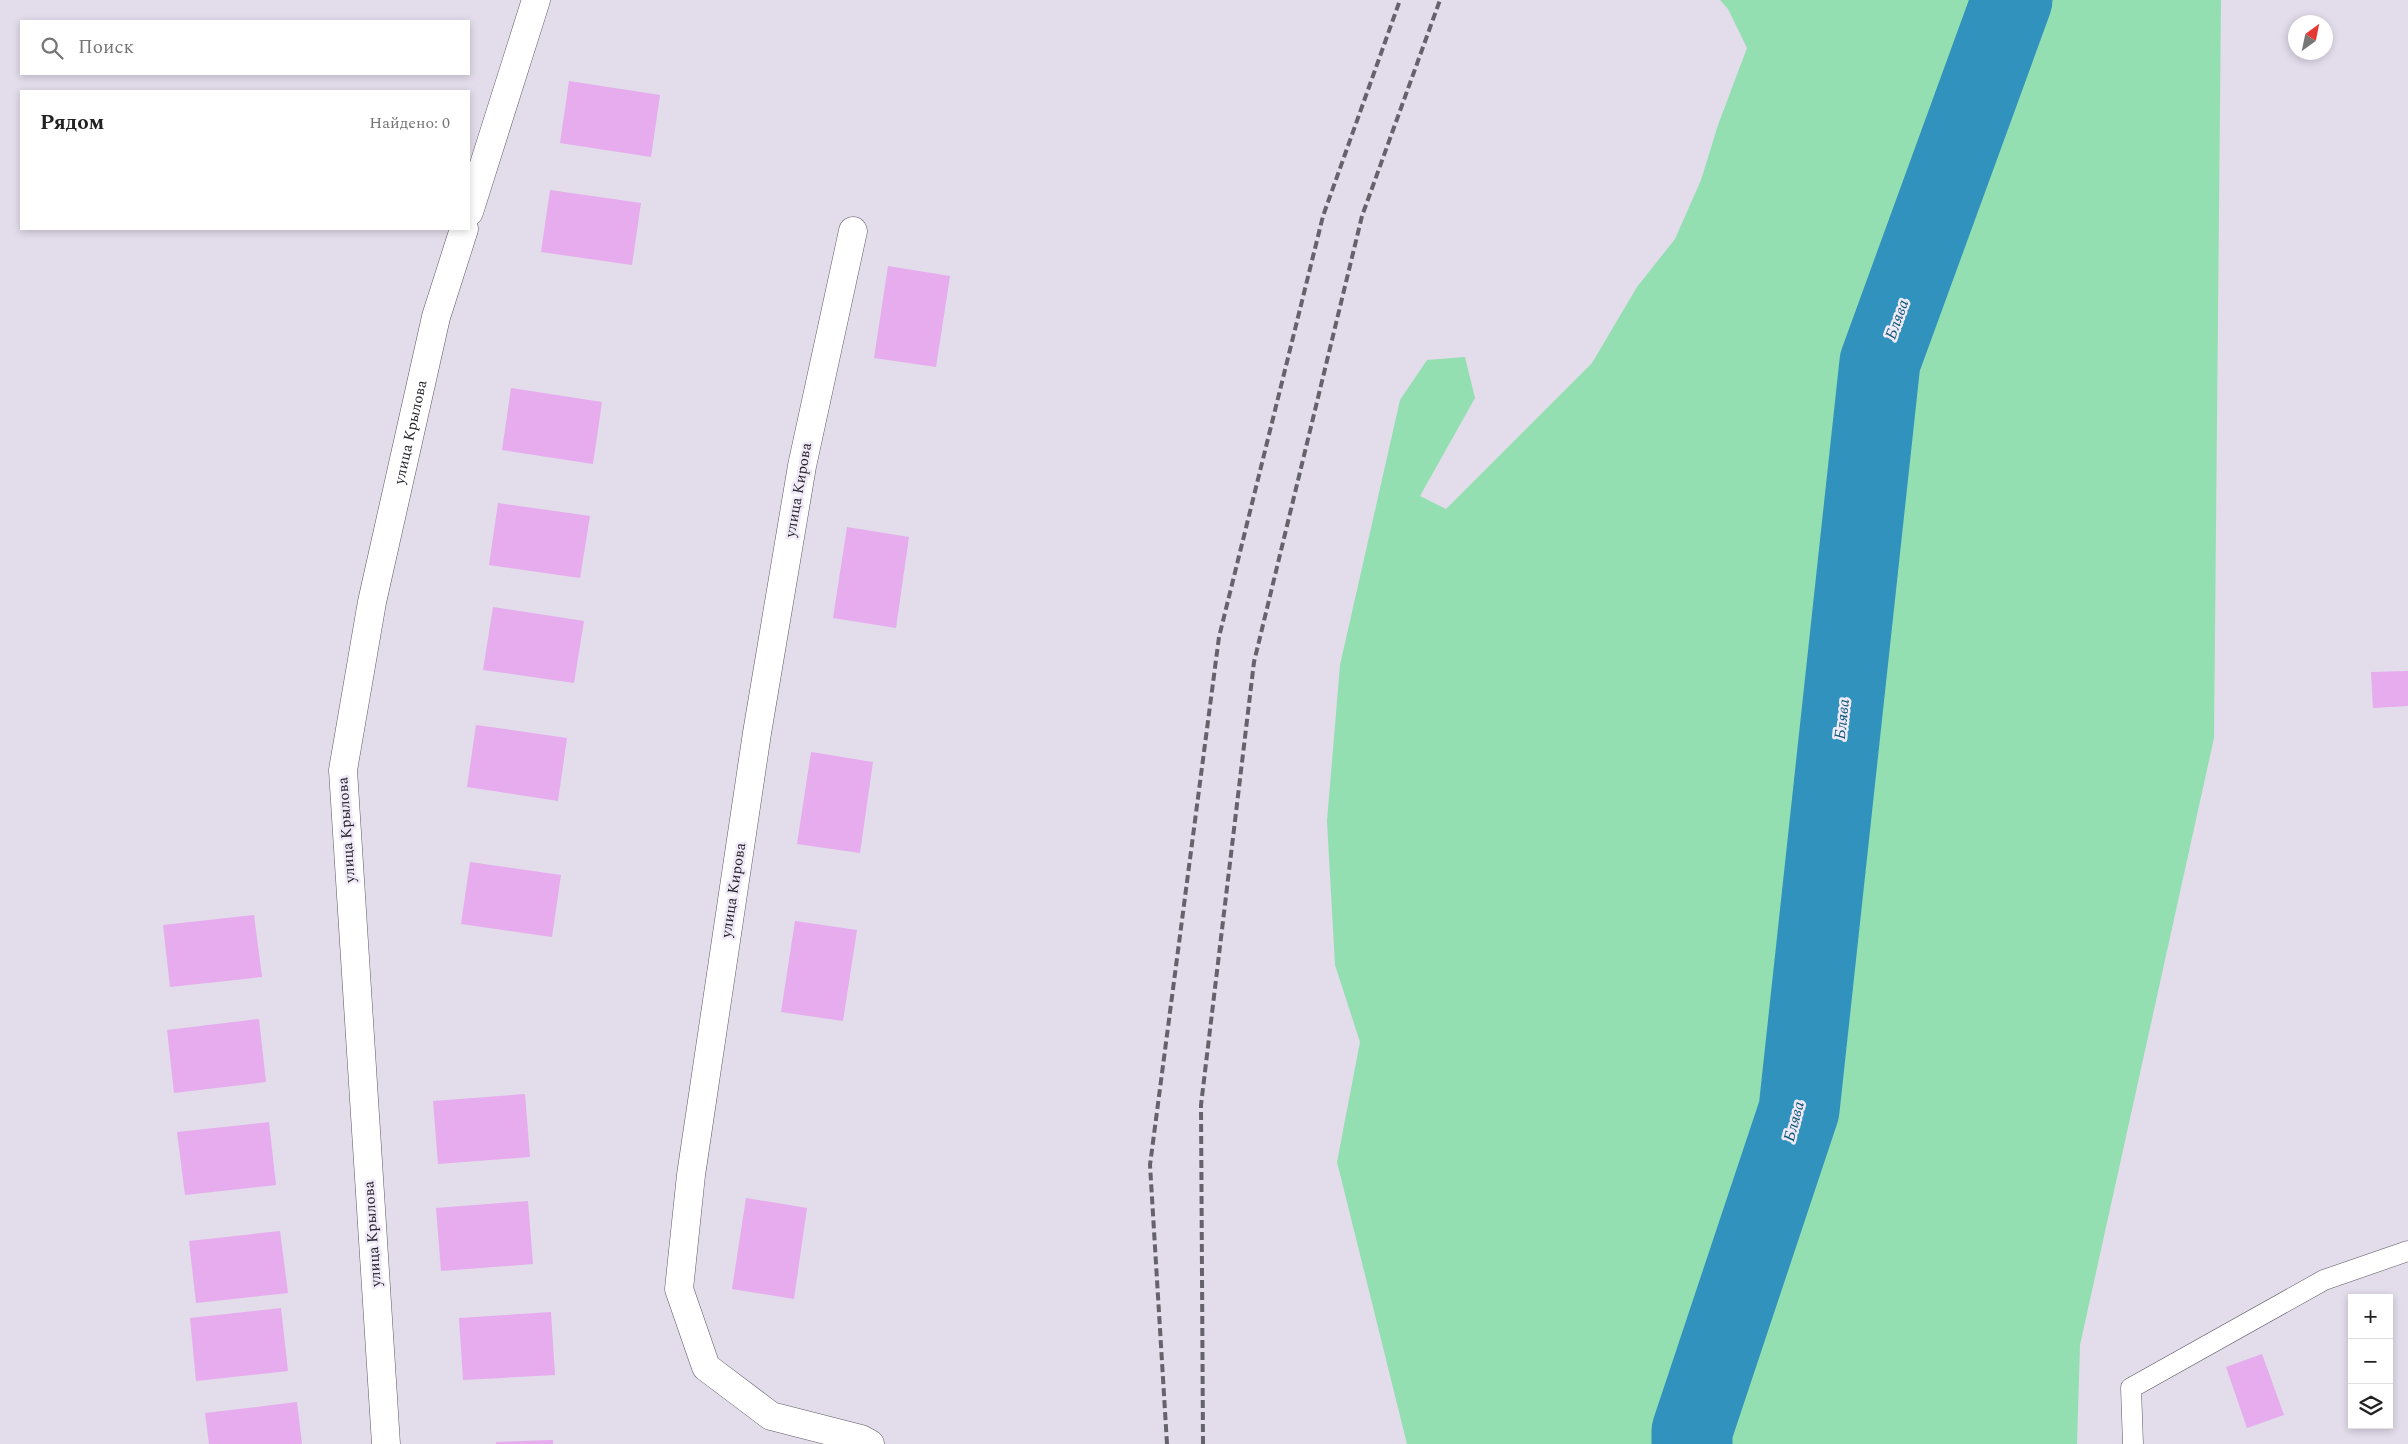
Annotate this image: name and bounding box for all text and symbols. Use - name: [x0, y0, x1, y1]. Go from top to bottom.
- north arrow: [2288, 15, 2333, 60]
- search box: [20, 20, 470, 75]
- text: Поиск: [78, 33, 134, 62]
- icon: search: [38, 34, 66, 62]
- text: Рядом: [40, 107, 104, 139]
- text: Найдено: 0: [369, 111, 450, 135]
- water label: Блява: [1879, 296, 1915, 343]
- street label: улица Крылова: [388, 377, 434, 487]
- street label: улица Кирова: [779, 440, 818, 540]
- water label: Блява: [1828, 698, 1856, 741]
- street label: улица Крылова: [331, 776, 362, 885]
- street label: улица Кирова: [714, 840, 752, 940]
- water label: Блява: [1777, 1099, 1811, 1144]
- street label: улица Крылова: [357, 1180, 388, 1289]
- map controls: [2348, 1294, 2393, 1429]
- button: +: [2348, 1294, 2393, 1339]
- button: −: [2348, 1339, 2393, 1384]
- button: layers: [2348, 1384, 2393, 1429]

